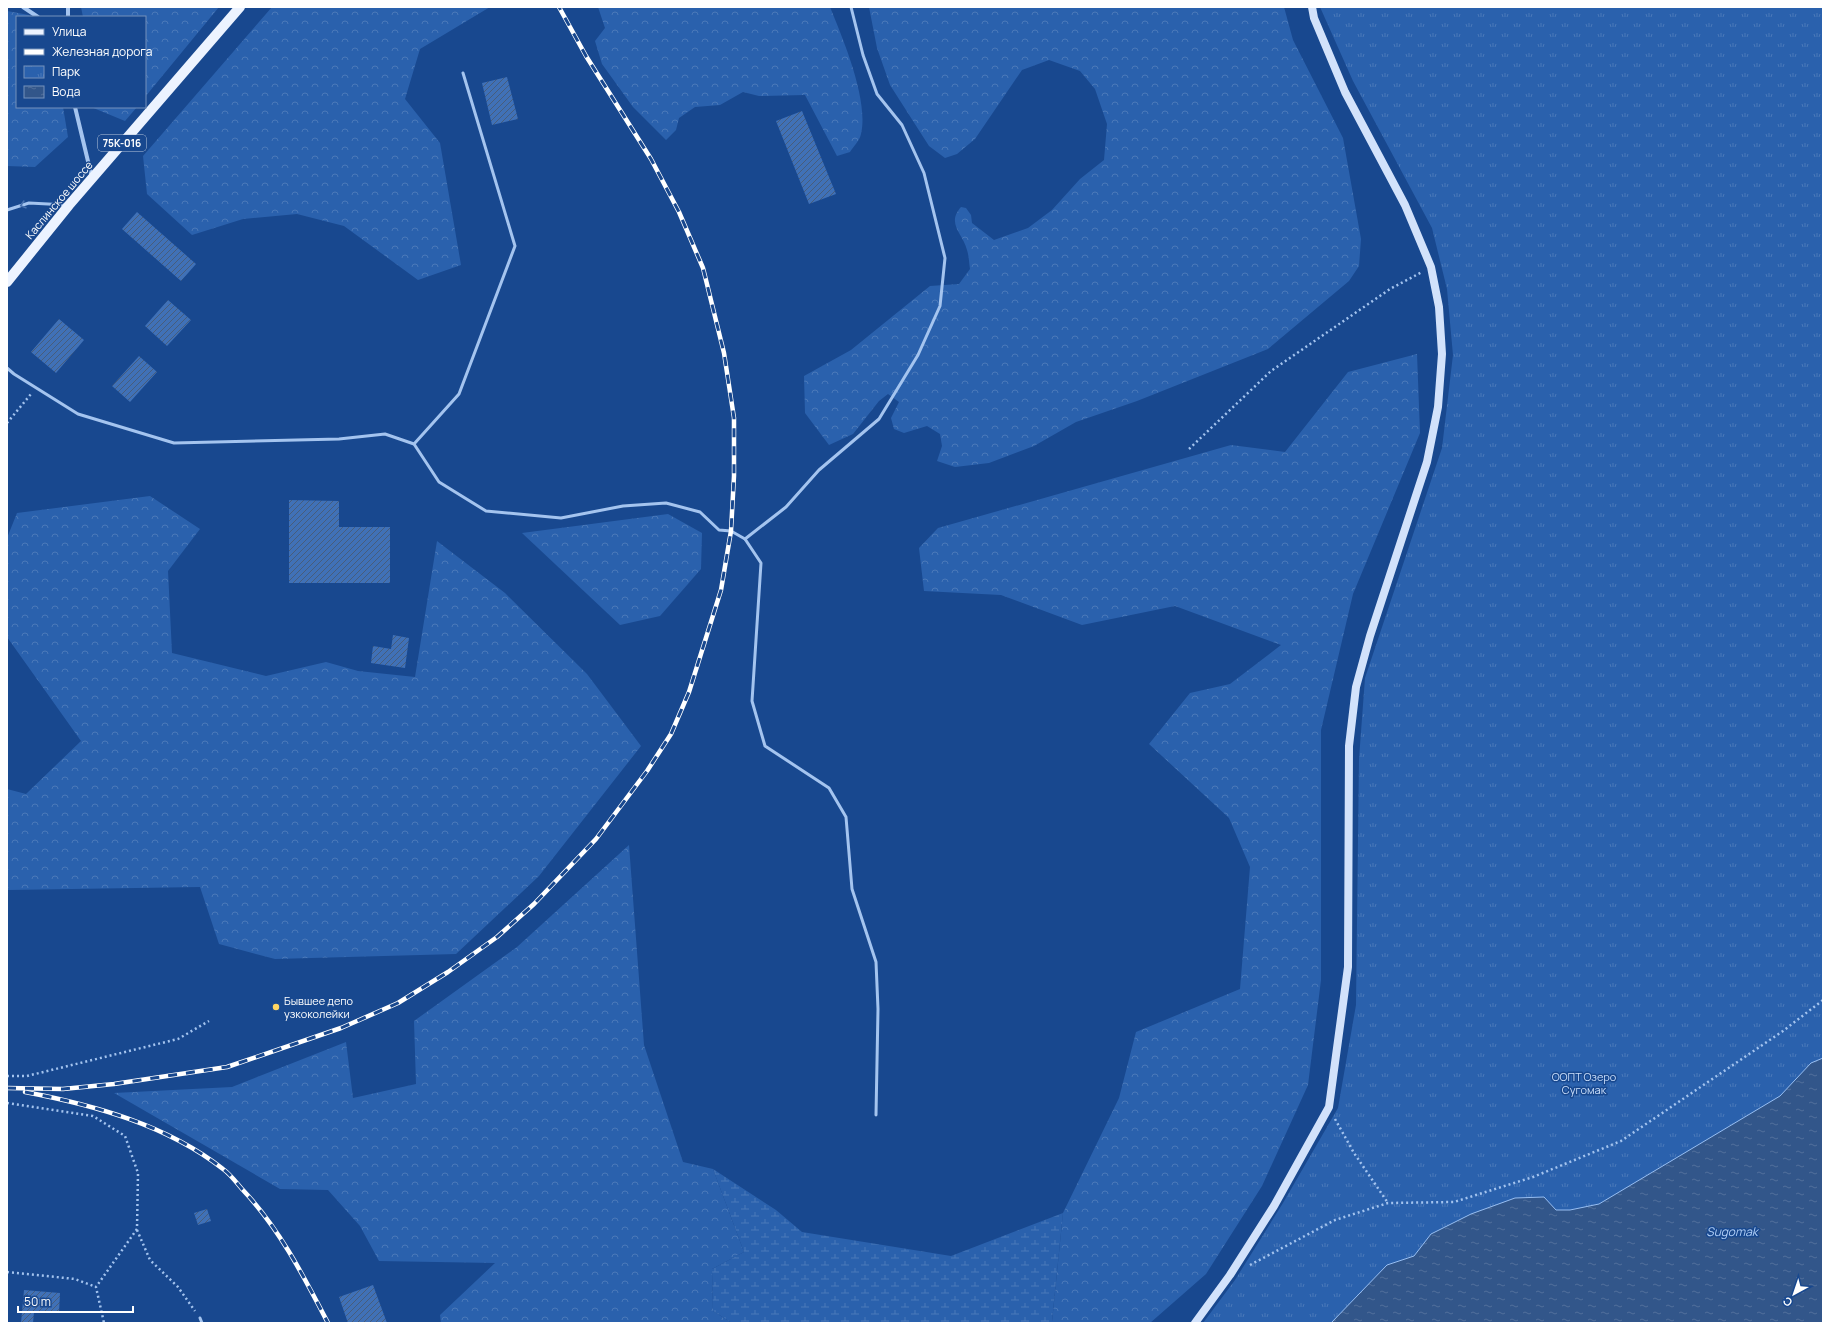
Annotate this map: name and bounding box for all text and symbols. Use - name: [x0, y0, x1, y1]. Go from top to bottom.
- legend: [16, 16, 146, 108]
- text: Улица: [52, 23, 86, 40]
- text: Железная дорога: [52, 43, 152, 60]
- text: Парк: [52, 63, 81, 80]
- text: Вода: [52, 83, 80, 100]
- road number: 75К-016: [98, 135, 146, 151]
- street label: Каслинское шоссе: [22, 157, 96, 242]
- one-way arrow: [20, 200, 27, 209]
- place label: Бывшее депо узкоколейки: [284, 993, 354, 1021]
- marker: Бывшее депо узкоколейки: [271, 1002, 281, 1012]
- park label: ООПТ Озеро Сугомак: [1552, 1069, 1617, 1097]
- water label: Sugomak: [1706, 1223, 1760, 1240]
- north arrow: [1774, 1274, 1814, 1314]
- scale bar: [18, 1288, 133, 1314]
- text: 50 m: [24, 1293, 51, 1310]
- text: С: [1779, 1294, 1795, 1310]

